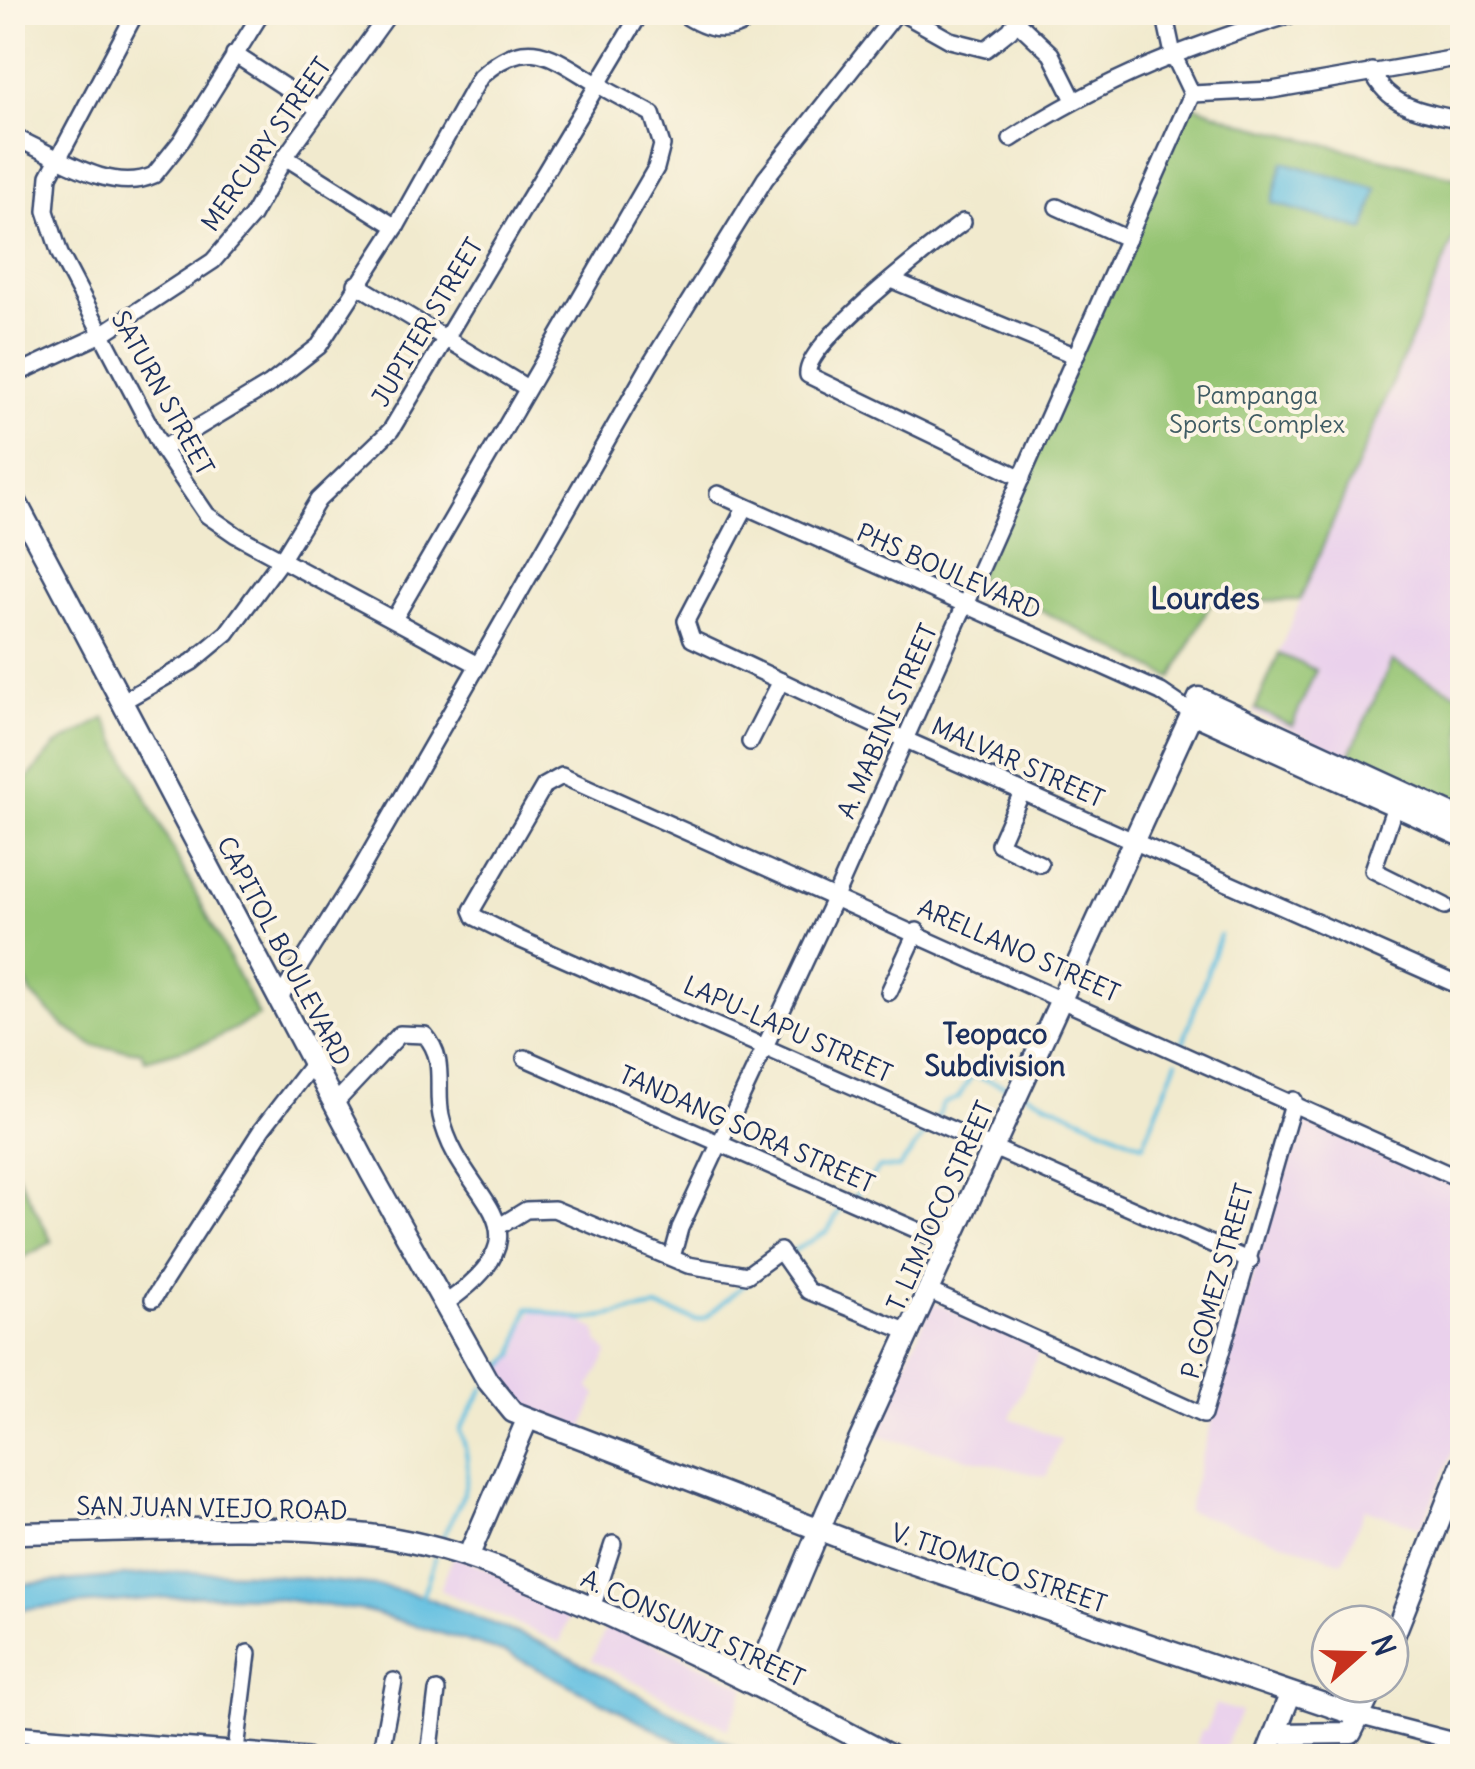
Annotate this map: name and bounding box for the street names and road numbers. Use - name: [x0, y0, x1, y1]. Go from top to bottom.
- street label: MERCURY STREET: [194, 51, 338, 237]
- street label: JUPITER STREET: [364, 232, 490, 412]
- street label: SATURN STREET: [105, 305, 221, 481]
- street label: PHS BOULEVARD: [852, 516, 1046, 626]
- street label: A. MABINI STREET: [830, 619, 944, 823]
- street label: MALVAR STREET: [927, 710, 1109, 814]
- street label: CAPITOL BOULEVARD: [210, 831, 358, 1071]
- street label: ARELLANO STREET: [913, 891, 1125, 1009]
- street label: LAPU-LAPU STREET: [679, 969, 897, 1089]
- street label: TANDANG SORA STREET: [614, 1058, 880, 1200]
- street label: T. LIMJOCO STREET: [879, 1096, 1001, 1316]
- street label: P. GOMEZ STREET: [1174, 1180, 1260, 1382]
- street label: SAN JUAN VIEJO ROAD: [76, 1490, 348, 1526]
- street label: V. TIOMICO STREET: [887, 1516, 1111, 1620]
- street label: A. CONSUNJI STREET: [576, 1562, 810, 1694]

